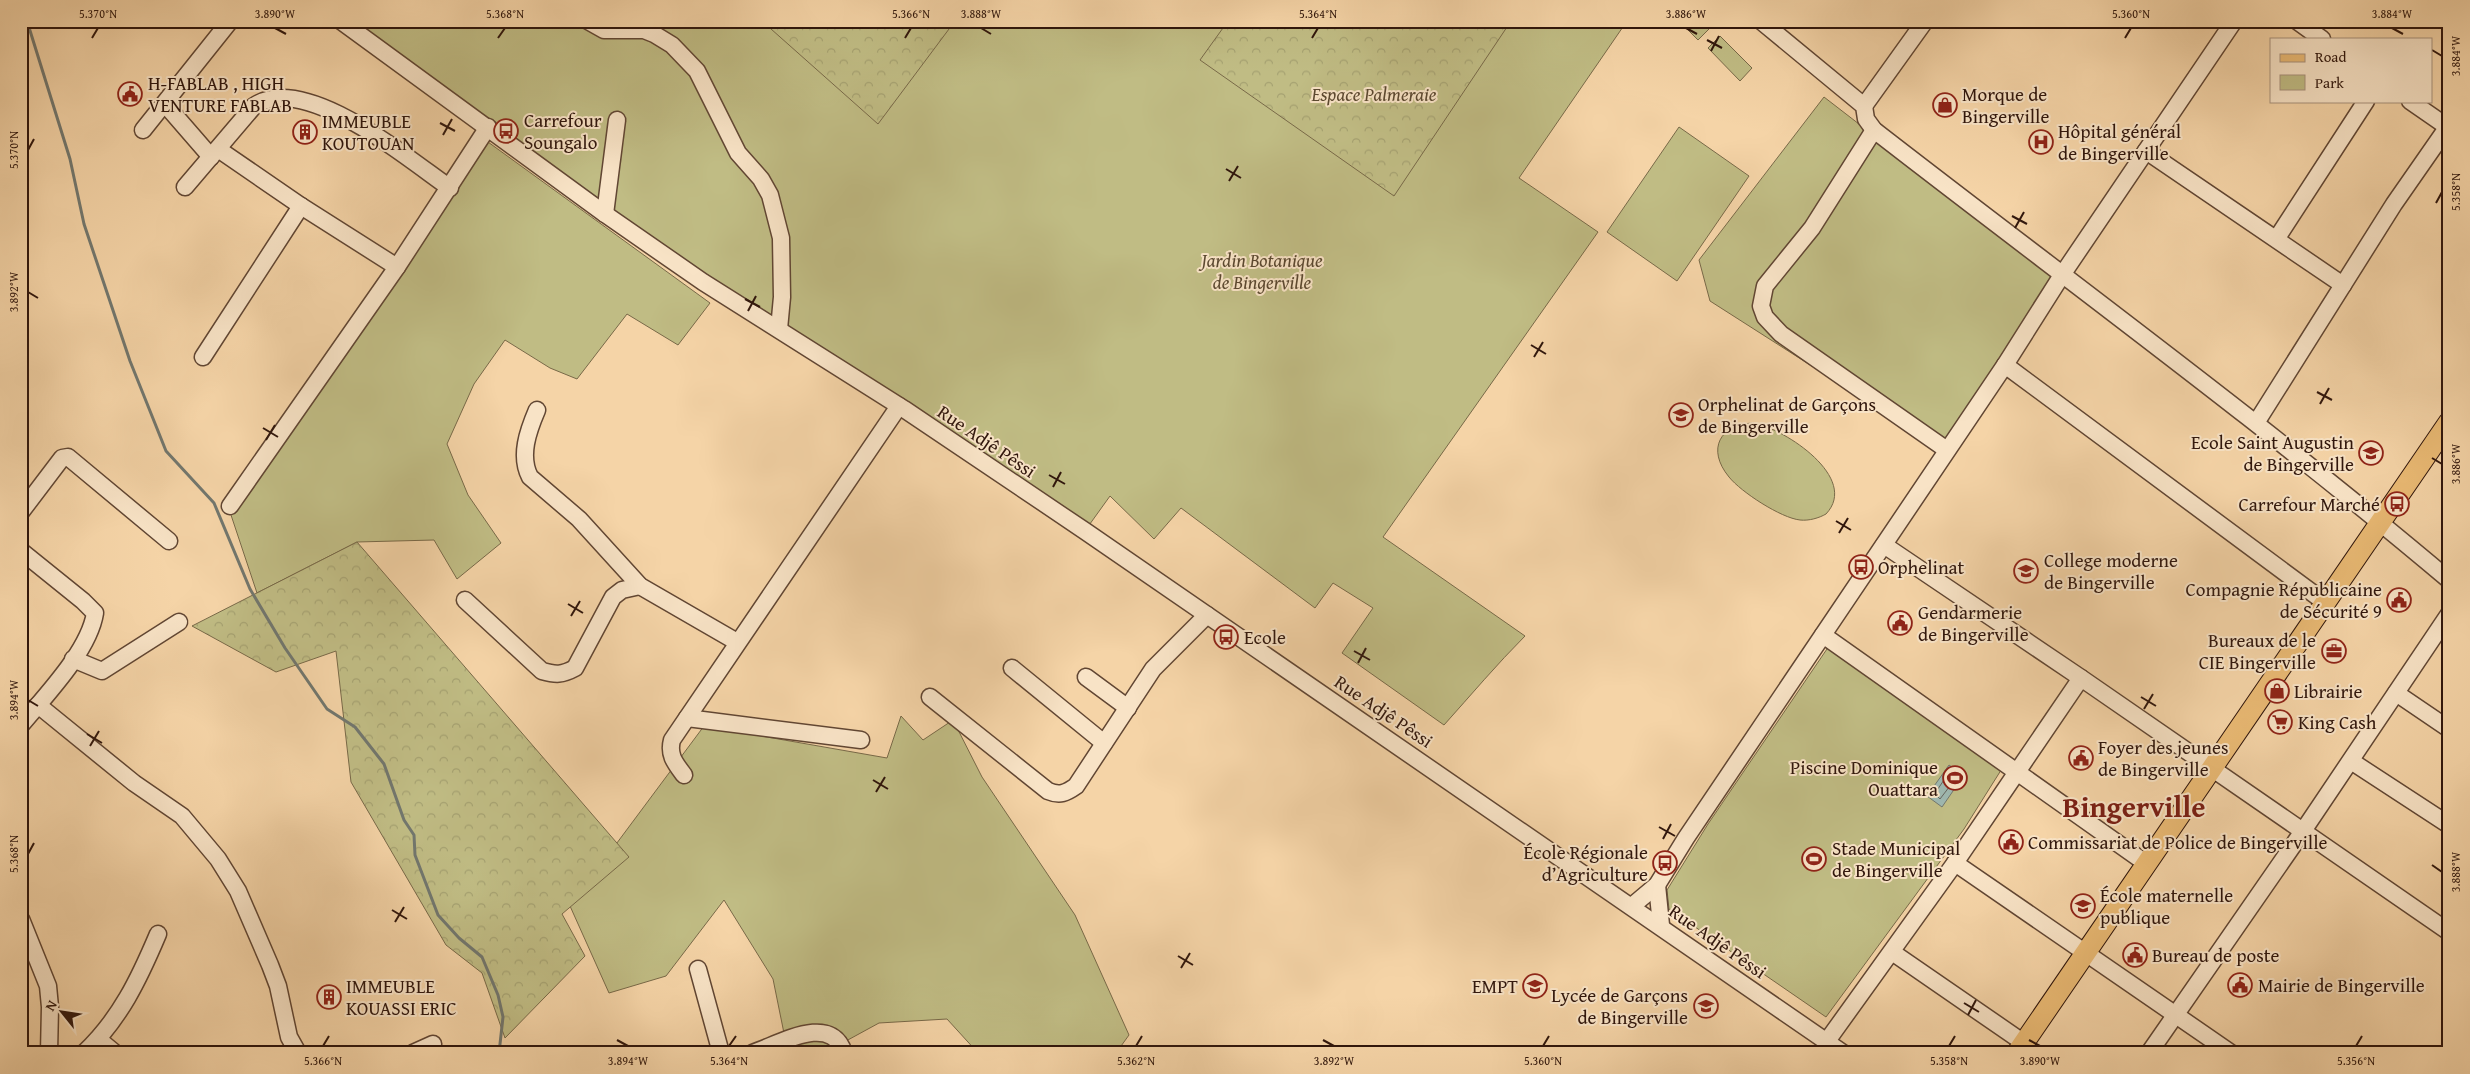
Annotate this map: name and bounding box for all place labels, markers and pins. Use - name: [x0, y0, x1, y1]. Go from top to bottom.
- place label: H-FABLAB , HIGH VENTURE FABLAB: [148, 69, 292, 119]
- place label: Morque de Bingerville: [1962, 80, 2049, 130]
- public building icon: H-FABLAB , HIGH VENTURE FABLAB: [117, 81, 143, 107]
- shop icon: Morque de Bingerville: [1932, 92, 1958, 118]
- place label: Carrefour Soungalo: [524, 106, 602, 156]
- place label: IMMEUBLE KOUTOUAN: [322, 107, 414, 157]
- place label: Hôpital général de Bingerville: [2058, 117, 2181, 167]
- bus stop icon: Carrefour Soungalo: [493, 118, 519, 144]
- building icon: IMMEUBLE KOUTOUAN: [292, 119, 318, 145]
- hospital icon: Hôpital général de Bingerville: [2028, 129, 2054, 155]
- place label: Orphelinat de Garçons de Bingerville: [1698, 390, 1876, 440]
- school or university icon: Orphelinat de Garçons de Bingerville: [1668, 402, 1694, 428]
- place label: Ecole Saint Augustin de Bingerville: [2191, 428, 2354, 478]
- school or university icon: Ecole Saint Augustin de Bingerville: [2358, 440, 2384, 466]
- place label: Carrefour Marché: [2239, 490, 2380, 518]
- bus stop icon: Carrefour Marché: [2384, 491, 2410, 517]
- place label: College moderne de Bingerville: [2044, 546, 2178, 596]
- place label: Orphelinat: [1878, 553, 1965, 581]
- bus stop icon: Orphelinat: [1848, 554, 1874, 580]
- school or university icon: College moderne de Bingerville: [2013, 558, 2039, 584]
- place label: Compagnie Républicaine de Sécurité 9: [2185, 575, 2382, 625]
- public building icon: Compagnie Républicaine de Sécurité 9: [2386, 587, 2412, 613]
- place label: Gendarmerie de Bingerville: [1918, 598, 2029, 648]
- public building icon: Gendarmerie de Bingerville: [1887, 610, 1913, 636]
- place label: Ecole: [1244, 623, 1286, 651]
- bus stop icon: Ecole: [1213, 624, 1239, 650]
- place label: Bureaux de le CIE Bingerville: [2199, 626, 2316, 676]
- office icon: Bureaux de le CIE Bingerville: [2321, 638, 2347, 664]
- place label: Librairie: [2294, 677, 2363, 705]
- shop icon: Librairie: [2264, 678, 2290, 704]
- place label: King Cash: [2298, 708, 2377, 736]
- supermarket icon: King Cash: [2267, 709, 2293, 735]
- place label: Foyer des jeunes de Bingerville: [2098, 733, 2228, 783]
- public building icon: Foyer des jeunes de Bingerville: [2068, 745, 2094, 771]
- place label: Piscine Dominique Ouattara: [1790, 753, 1938, 803]
- sports icon: Piscine Dominique Ouattara: [1942, 765, 1968, 791]
- place label: Commissariat de Police de Bingerville: [2028, 828, 2328, 856]
- public building icon: Commissariat de Police de Bingerville: [1998, 829, 2024, 855]
- place label: Stade Municipal de Bingerville: [1832, 834, 1960, 884]
- place label: École Régionale d’Agriculture: [1524, 838, 1648, 888]
- sports icon: Stade Municipal de Bingerville: [1801, 846, 1827, 872]
- bus stop icon: École Régionale d’Agriculture: [1652, 850, 1678, 876]
- place label: École maternelle publique: [2100, 881, 2233, 931]
- school or university icon: École maternelle publique: [2070, 893, 2096, 919]
- place label: Bureau de poste: [2152, 941, 2279, 969]
- public building icon: Bureau de poste: [2122, 942, 2148, 968]
- place label: Mairie de Bingerville: [2258, 971, 2425, 999]
- place label: IMMEUBLE KOUASSI ERIC: [346, 972, 457, 1022]
- place label: EMPT: [1472, 972, 1518, 1000]
- public building icon: Mairie de Bingerville: [2227, 972, 2253, 998]
- school or university icon: EMPT: [1522, 973, 1548, 999]
- place label: Lycée de Garçons de Bingerville: [1551, 981, 1688, 1031]
- building icon: IMMEUBLE KOUASSI ERIC: [316, 984, 342, 1010]
- school or university icon: Lycée de Garçons de Bingerville: [1693, 993, 1719, 1019]

